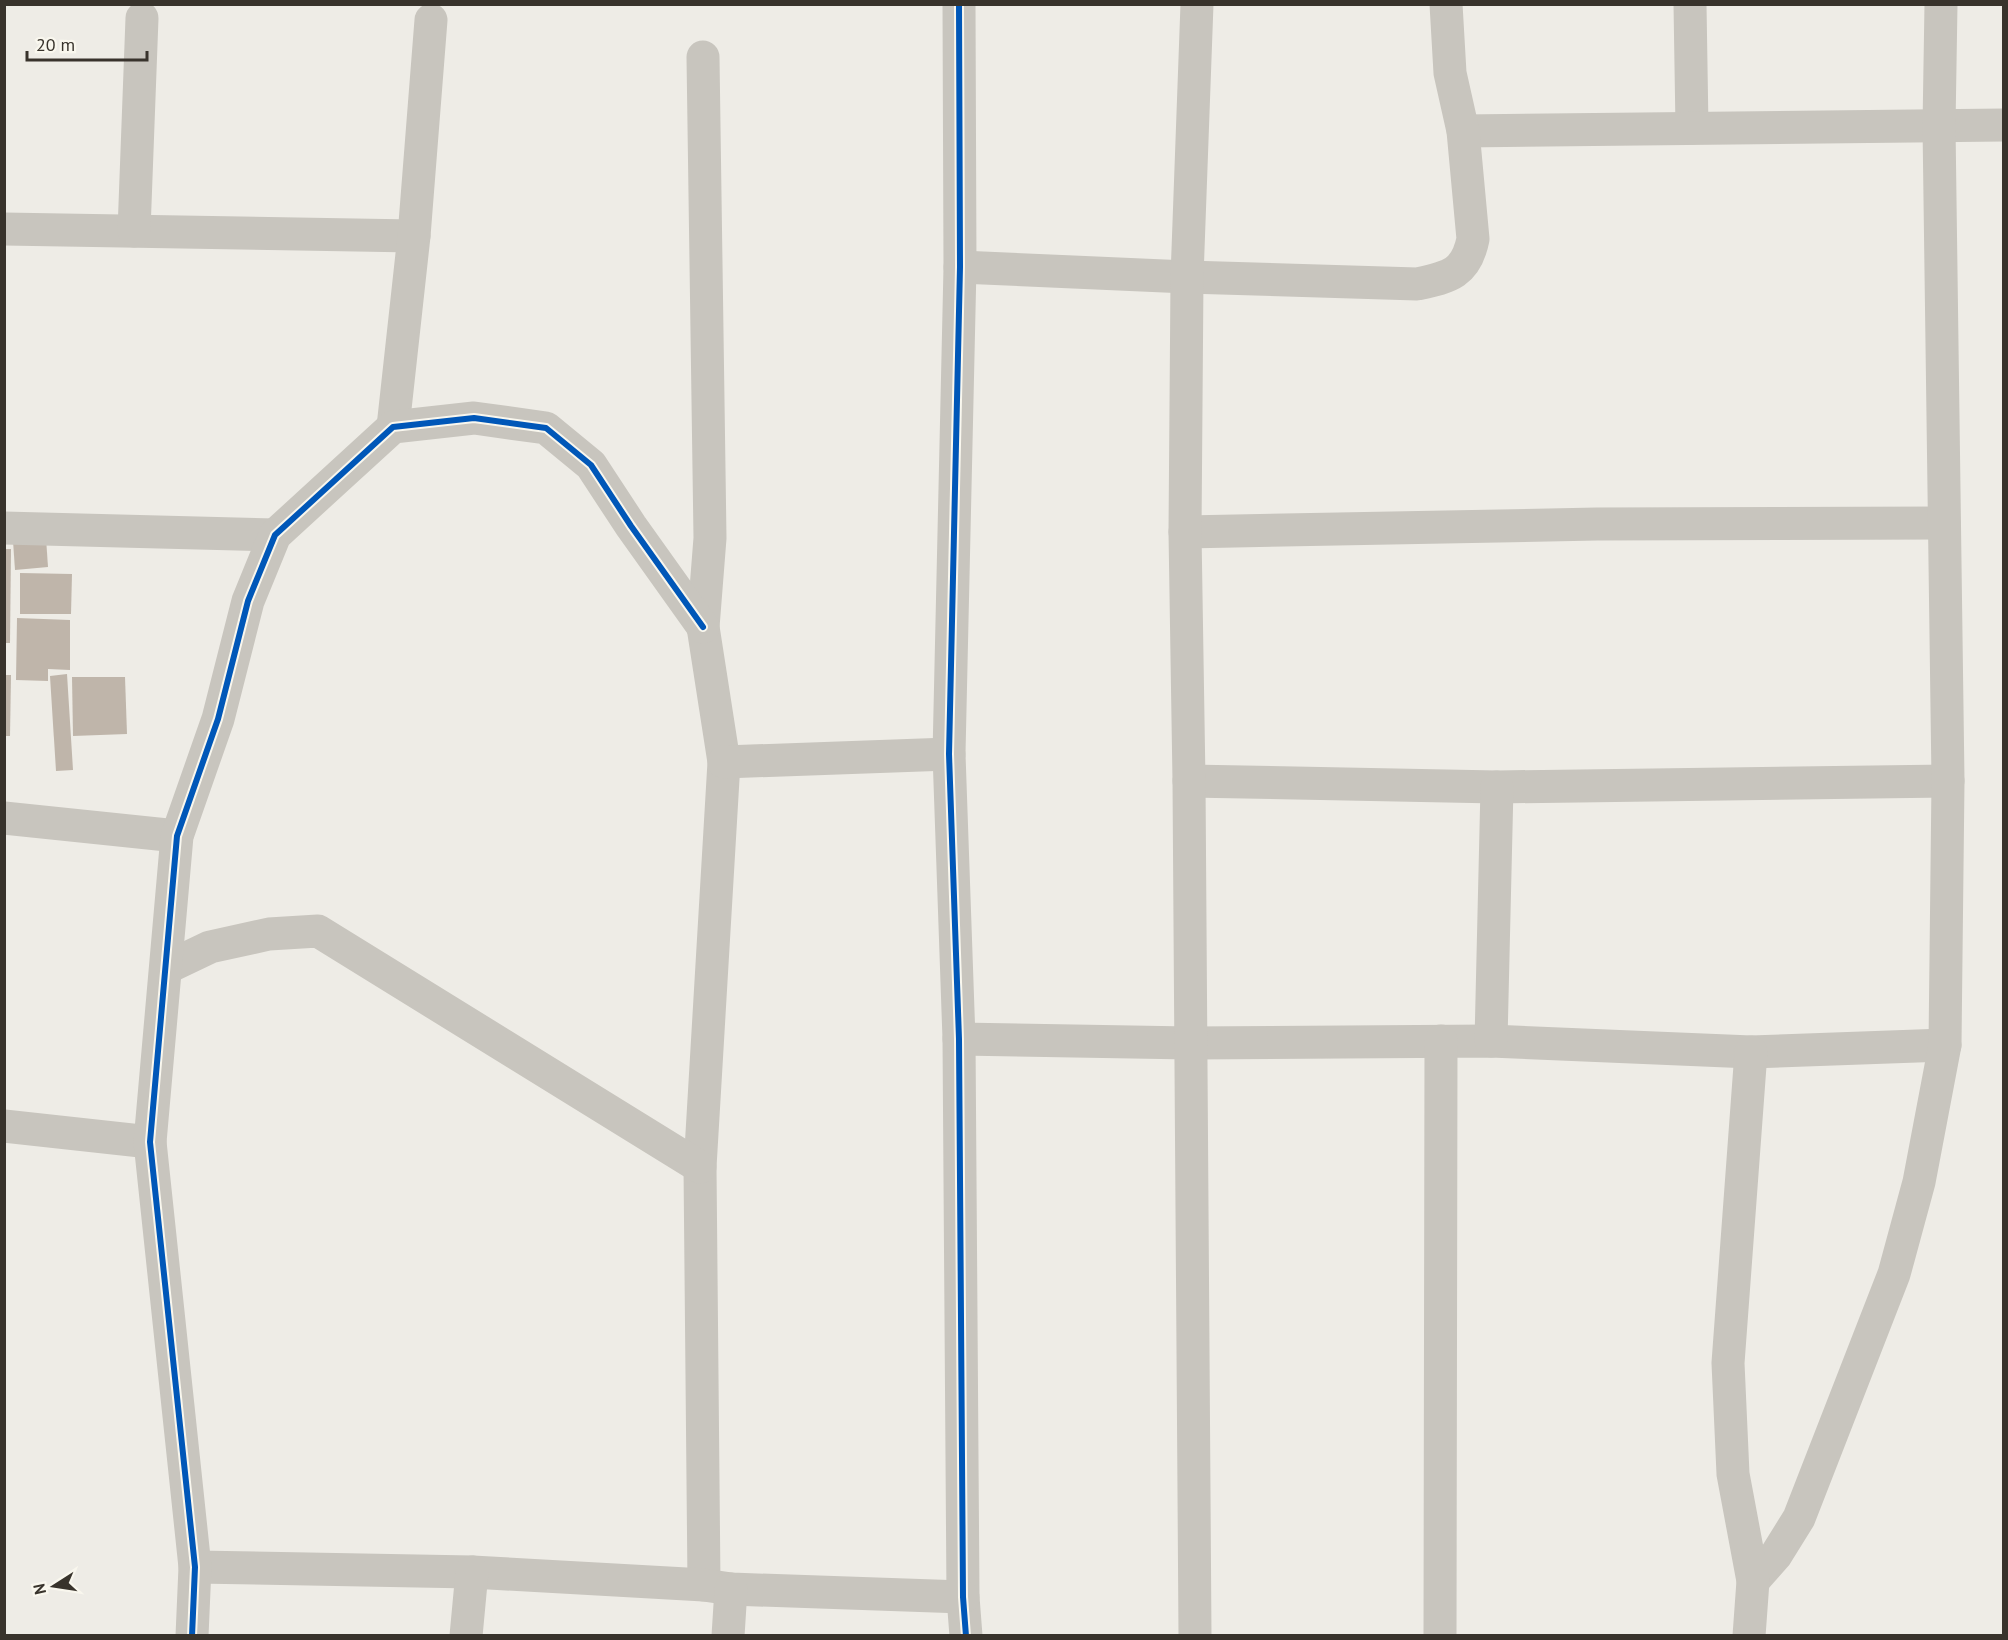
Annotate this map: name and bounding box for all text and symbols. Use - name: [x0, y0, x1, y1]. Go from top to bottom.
- scale bar: [27, 24, 147, 62]
- text: 20 m: [36, 33, 75, 56]
- north arrow: [24, 1556, 84, 1616]
- text: N: [28, 1582, 50, 1596]

